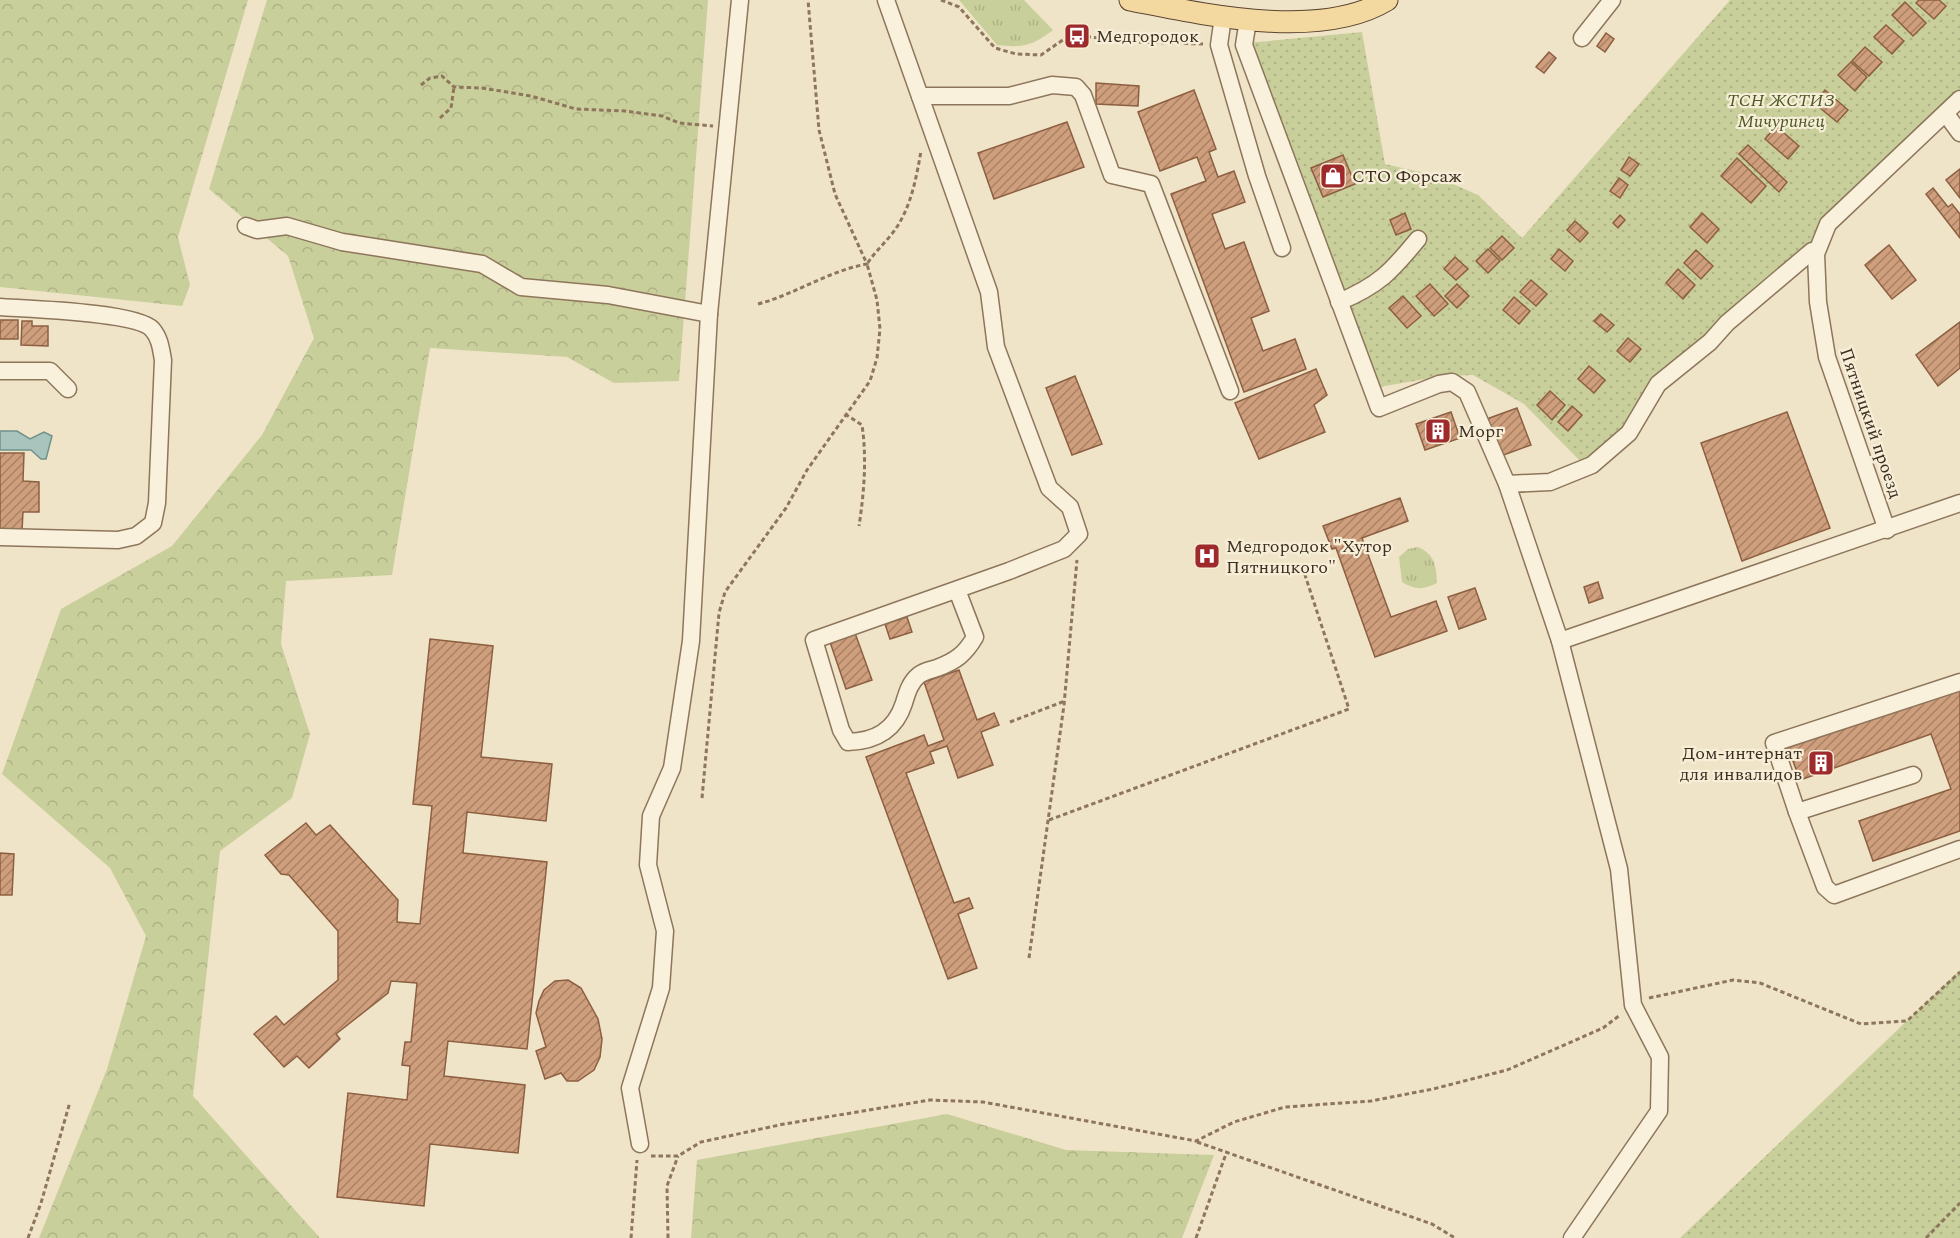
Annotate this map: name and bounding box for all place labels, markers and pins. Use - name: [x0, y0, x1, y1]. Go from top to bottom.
- bus stop icon: Медгородок: [1062, 21, 1092, 51]
- place label: Медгородок: [1096, 23, 1199, 50]
- shop icon: СТО Форсаж: [1318, 161, 1348, 191]
- place label: СТО Форсаж: [1352, 163, 1462, 190]
- building icon: Морг: [1423, 416, 1453, 446]
- place label: Морг: [1458, 418, 1503, 445]
- place label: Медгородок "Хутор Пятницкого": [1226, 533, 1392, 581]
- hospital icon: Медгородок "Хутор Пятницкого": [1192, 541, 1222, 571]
- place label: Дом-интернат для инвалидов: [1680, 740, 1802, 788]
- building icon: Дом-интернат для инвалидов: [1806, 748, 1836, 778]

